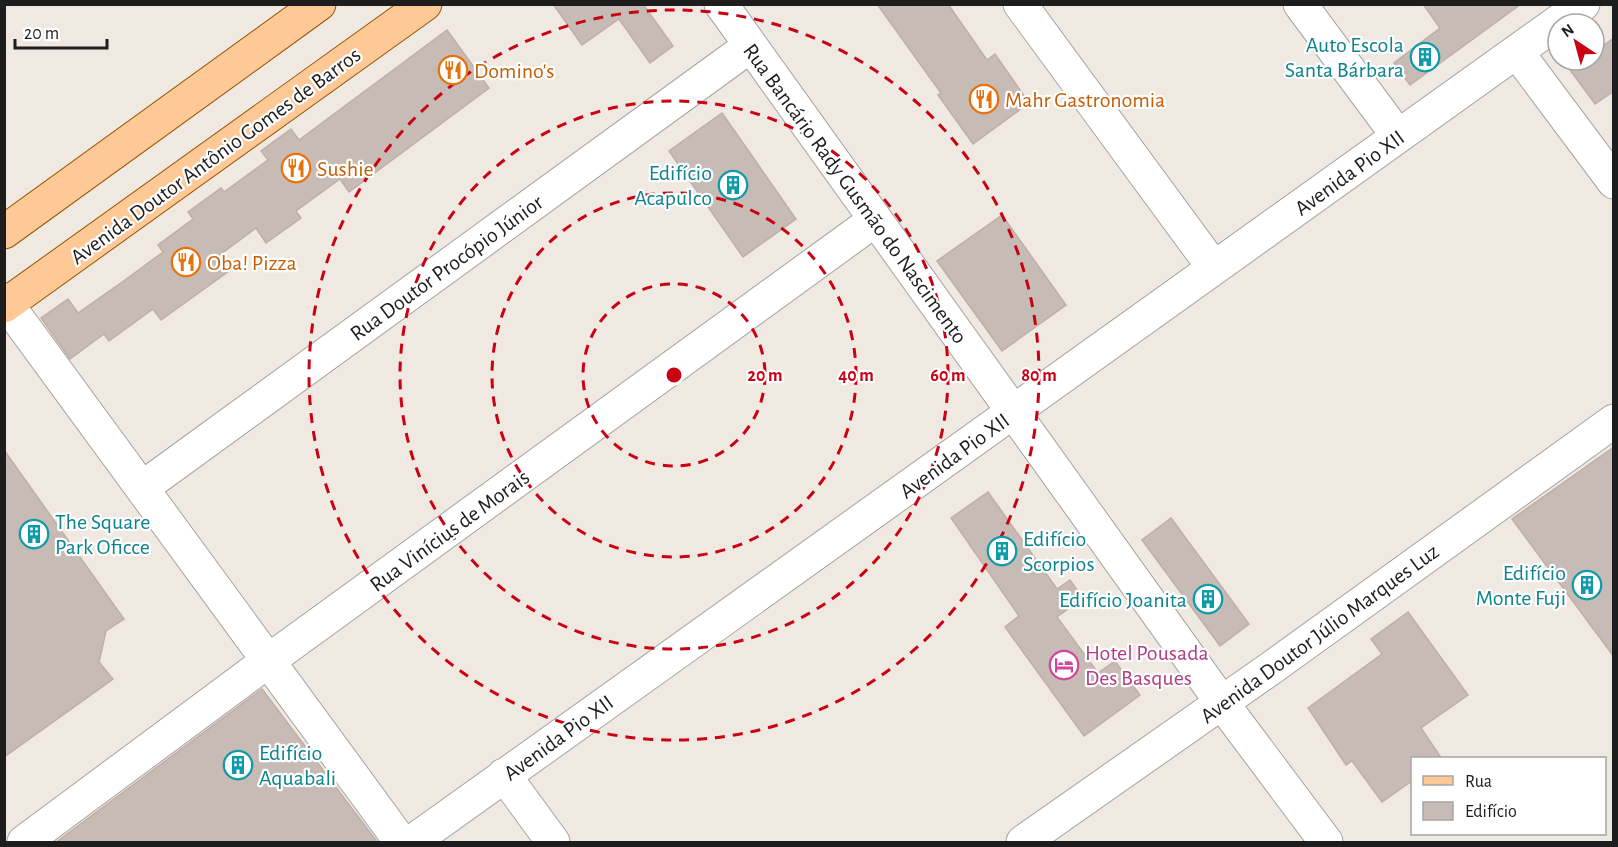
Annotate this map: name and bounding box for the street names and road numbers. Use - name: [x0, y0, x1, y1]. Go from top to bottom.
- street label: Rua Bancário Rady Gusmão do Nascimento: [739, 40, 971, 348]
- street label: Avenida Doutor Antônio Gomes de Barros: [66, 43, 365, 268]
- street label: Avenida Pio XII: [1291, 126, 1408, 220]
- street label: Rua Doutor Procópio Júnior: [346, 191, 547, 345]
- street label: Avenida Pio XII: [896, 409, 1013, 503]
- street label: Rua Vinícius de Morais: [366, 466, 533, 596]
- street label: Avenida Doutor Júlio Marques Luz: [1196, 540, 1443, 727]
- street label: Avenida Pio XII: [500, 691, 617, 785]

